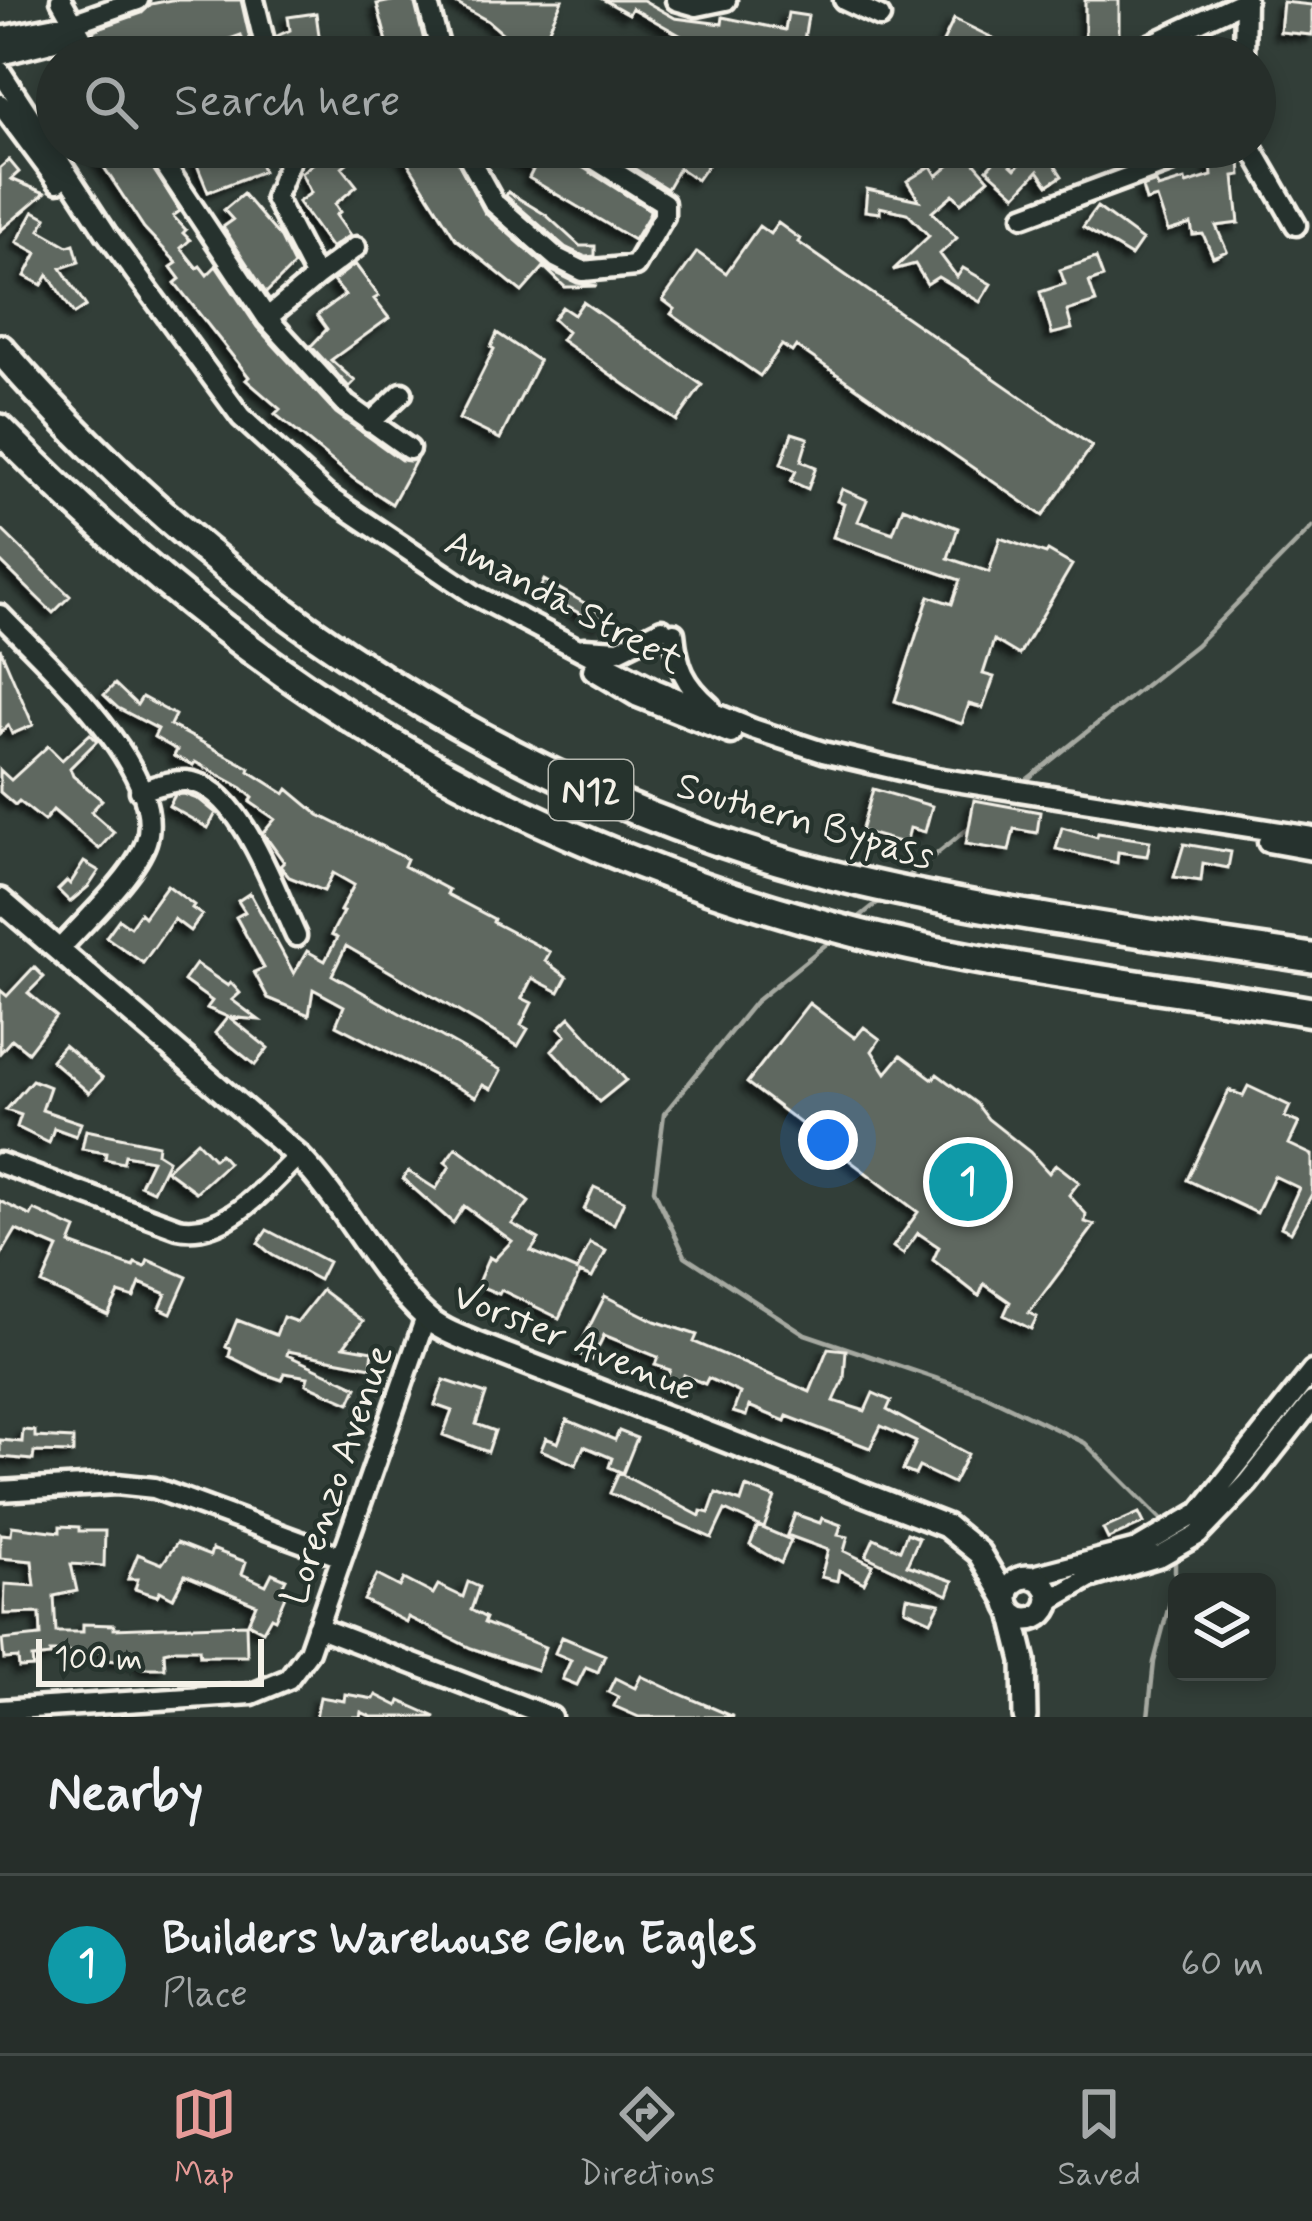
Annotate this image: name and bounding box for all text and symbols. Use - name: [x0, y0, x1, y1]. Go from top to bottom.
- search box: [36, 36, 1276, 168]
- icon: search: [78, 69, 144, 135]
- text: Search here: [174, 73, 401, 132]
- street label: Amanda Street: [435, 519, 692, 687]
- road number: N12: [549, 760, 633, 820]
- street label: Southern Bypass: [670, 761, 940, 883]
- your location: [798, 1110, 858, 1170]
- pin: 1: [929, 1137, 1007, 1227]
- street label: Vorster Avenue: [445, 1271, 703, 1415]
- street label: Lorenzo Avenue: [270, 1338, 407, 1612]
- map controls: [1168, 1573, 1276, 1681]
- button: layers: [1168, 1573, 1276, 1681]
- scale bar: [36, 1633, 264, 1686]
- text: 100 m: [54, 1638, 143, 1682]
- text: Nearby: [48, 1762, 203, 1828]
- text: Builders Warehouse Glen Eagles: [162, 1910, 756, 1969]
- text: 1: [78, 1939, 96, 1990]
- text: 60 m: [1180, 1939, 1264, 1990]
- text: Place: [162, 1969, 248, 2020]
- tab: Map: [171, 2081, 237, 2197]
- tab: Directions: [579, 2081, 715, 2197]
- tab: Saved: [1057, 2081, 1141, 2197]

